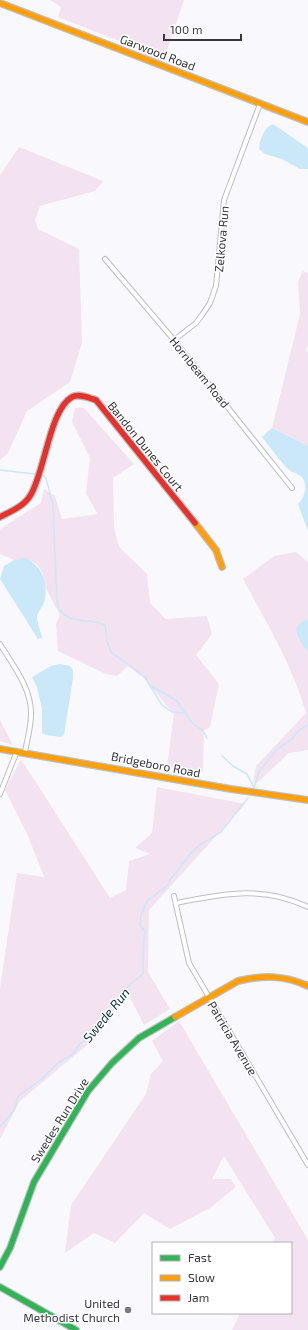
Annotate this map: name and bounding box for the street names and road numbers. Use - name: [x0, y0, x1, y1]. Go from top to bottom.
- street label: Garwood Road: [118, 31, 198, 73]
- street label: Zelkova Run: [211, 205, 231, 273]
- street label: Hornbeam Road: [167, 334, 233, 410]
- street label: Bandon Dunes Court: [106, 398, 187, 494]
- street label: Bridgeboro Road: [110, 748, 202, 780]
- street label: Patricia Avenue: [205, 998, 261, 1078]
- street label: Swedes Run Drive: [27, 1075, 91, 1165]

